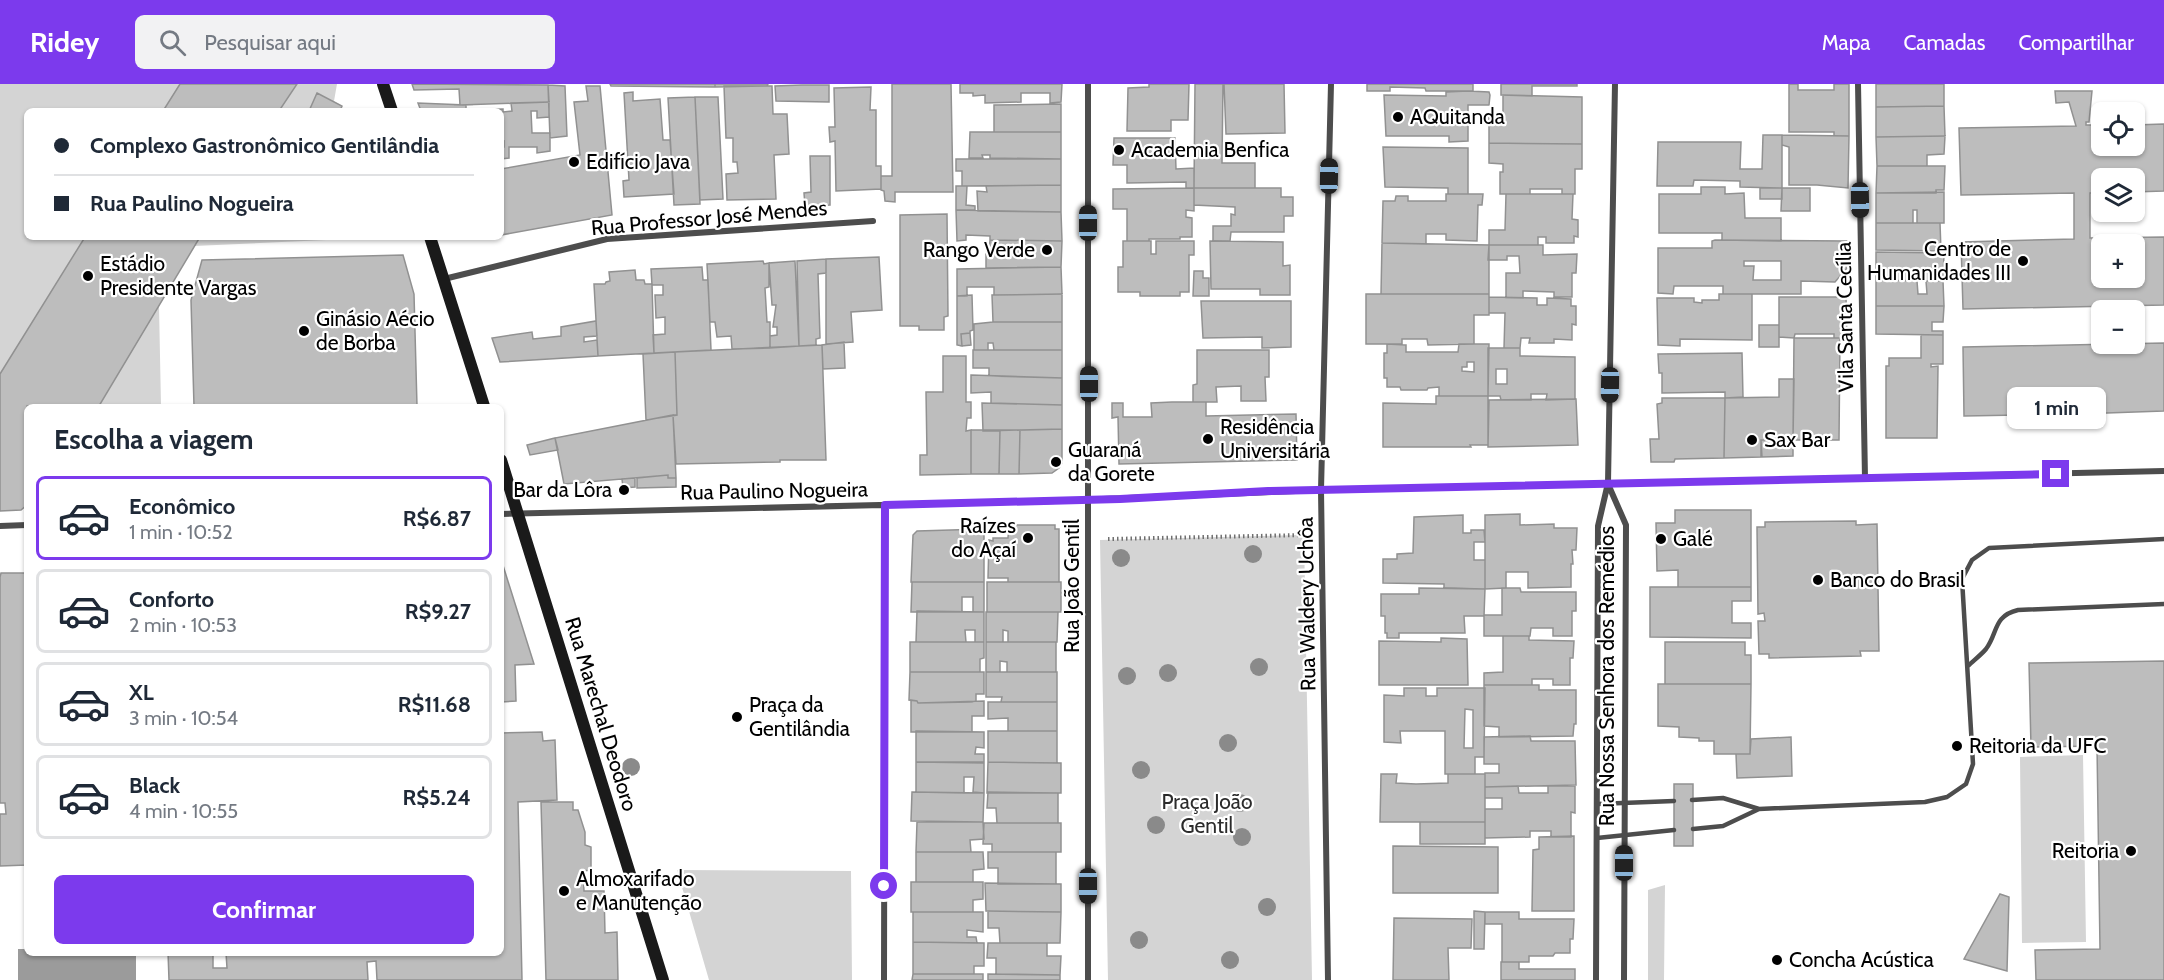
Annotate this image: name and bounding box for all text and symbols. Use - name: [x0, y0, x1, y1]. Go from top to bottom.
- search box: [135, 15, 555, 69]
- text: Ridey: [30, 25, 99, 59]
- icon: search: [156, 26, 189, 59]
- text: Pesquisar aqui: [204, 29, 336, 56]
- text: Mapa: [1822, 30, 1870, 55]
- text: Camadas: [1903, 30, 1985, 55]
- text: Compartilhar: [2018, 30, 2134, 55]
- map controls: [2091, 102, 2145, 354]
- button: locate: [2091, 102, 2145, 156]
- place label: AQuitanda: [1410, 104, 1505, 129]
- marker: AQuitanda: [1391, 110, 1405, 124]
- text: Complexo Gastronômico Gentilândia: [90, 132, 439, 159]
- place label: Academia Benfica: [1131, 137, 1289, 162]
- marker: Academia Benfica: [1112, 143, 1126, 157]
- place label: Edifício Java: [586, 149, 690, 174]
- marker: Edifício Java: [567, 155, 581, 169]
- car: [1320, 158, 1338, 194]
- button: layers: [2091, 168, 2145, 222]
- car: [1851, 182, 1869, 218]
- text: Rua Paulino Nogueira: [90, 190, 294, 217]
- street label: Rua Professor José Mendes: [590, 195, 828, 240]
- car: [1079, 205, 1097, 241]
- button: +: [2091, 234, 2145, 288]
- place label: Centro de Humanidades III: [1867, 236, 2011, 285]
- place label: Rango Verde: [923, 237, 1035, 262]
- street label: Vila Santa Cecília: [1831, 241, 1858, 393]
- marker: Rango Verde: [1040, 243, 1054, 257]
- place label: Estádio Presidente Vargas: [100, 251, 257, 300]
- marker: Centro de Humanidades III: [2016, 254, 2030, 268]
- marker: Estádio Presidente Vargas: [81, 269, 95, 283]
- button: −: [2091, 300, 2145, 354]
- place label: Ginásio Aécio de Borba: [316, 306, 435, 355]
- marker: Ginásio Aécio de Borba: [297, 324, 311, 338]
- car: [1080, 366, 1098, 402]
- car: [1601, 367, 1619, 403]
- callout: 1 min: [2006, 387, 2106, 429]
- text: 1 min: [2034, 396, 2079, 420]
- place label: Residência Universitária: [1220, 414, 1330, 463]
- text: Escolha a viagem: [54, 423, 253, 456]
- place label: Sax Bar: [1764, 427, 1831, 452]
- marker: Residência Universitária: [1201, 432, 1215, 446]
- marker: Sax Bar: [1745, 433, 1759, 447]
- place label: Guaraná da Gorete: [1068, 437, 1155, 486]
- marker: Guaraná da Gorete: [1049, 455, 1063, 469]
- route end: [2042, 460, 2069, 487]
- street label: Rua Paulino Nogueira: [680, 476, 868, 505]
- place label: Bar da Lôra: [513, 477, 612, 502]
- marker: Bar da Lôra: [617, 483, 631, 497]
- icon: car: [57, 491, 111, 545]
- text: Econômico: [129, 493, 235, 520]
- text: R$6.87: [403, 505, 471, 532]
- place label: Raízes do Açaí: [951, 513, 1017, 562]
- street label: Rua Waldery Uchôa: [1292, 517, 1321, 691]
- street label: Rua João Gentil: [1059, 519, 1084, 653]
- text: 1 min · 10:52: [129, 520, 233, 544]
- street label: Rua Nossa Senhora dos Remédios: [1594, 525, 1619, 826]
- place label: Galé: [1673, 526, 1713, 551]
- marker: Raízes do Açaí: [1021, 531, 1035, 545]
- marker: Galé: [1654, 532, 1668, 546]
- place label: Banco do Brasil: [1830, 567, 1965, 592]
- marker: Banco do Brasil: [1811, 573, 1825, 587]
- icon: car: [57, 584, 111, 638]
- text: Conforto: [129, 586, 214, 613]
- text: R$9.27: [405, 598, 471, 625]
- text: 2 min · 10:53: [129, 613, 237, 637]
- street label: Rua Marechal Deodoro: [560, 614, 643, 814]
- icon: car: [57, 677, 111, 731]
- text: XL: [129, 679, 154, 706]
- text: R$11.68: [398, 691, 471, 718]
- place label: Praça da Gentilândia: [749, 692, 850, 741]
- text: 3 min · 10:54: [129, 706, 238, 730]
- marker: Praça da Gentilândia: [730, 710, 744, 724]
- place label: Reitoria da UFC: [1969, 733, 2106, 758]
- marker: Reitoria da UFC: [1950, 739, 1964, 753]
- icon: car: [57, 770, 111, 824]
- text: Black: [129, 772, 180, 799]
- text: R$5.24: [402, 784, 471, 811]
- park label: Praça João Gentil: [1162, 789, 1253, 838]
- text: 4 min · 10:55: [129, 799, 238, 823]
- place label: Reitoria: [2052, 838, 2119, 863]
- marker: Reitoria: [2124, 844, 2138, 858]
- car: [1615, 845, 1633, 881]
- place label: Almoxarifado e Manutenção: [576, 866, 702, 915]
- car: [1079, 868, 1097, 904]
- route start: [870, 872, 897, 899]
- button: Confirmar: [54, 875, 474, 944]
- marker: Almoxarifado e Manutenção: [557, 884, 571, 898]
- place label: Concha Acústica: [1789, 947, 1934, 972]
- marker: Concha Acústica: [1770, 953, 1784, 967]

